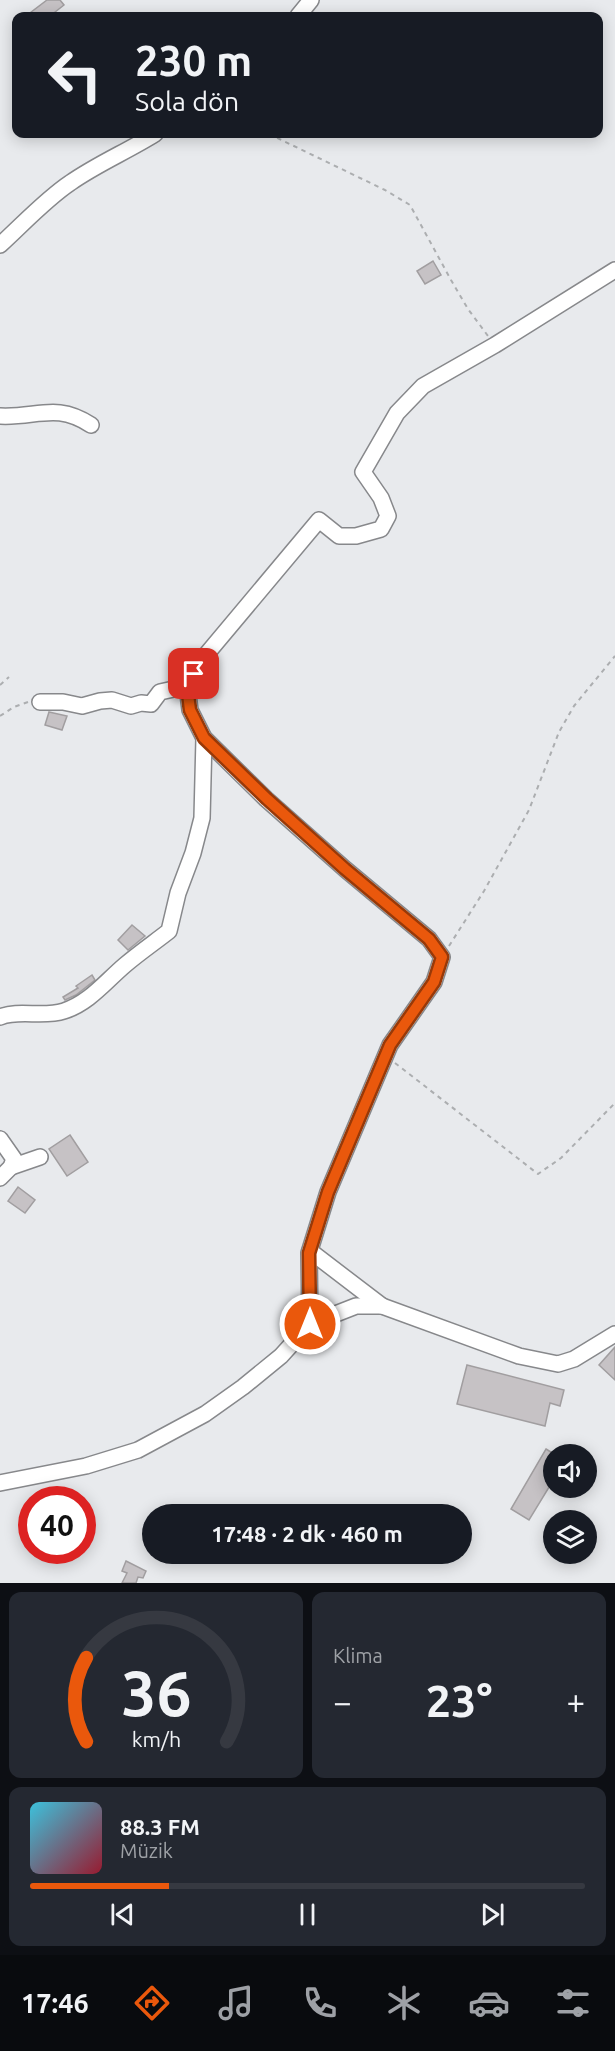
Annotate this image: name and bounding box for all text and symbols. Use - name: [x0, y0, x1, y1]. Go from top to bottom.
- icon: left: [36, 36, 114, 114]
- text: 230 m: [135, 37, 252, 84]
- text: Sola dön: [135, 86, 239, 116]
- pin: [168, 648, 219, 699]
- icon: arrive: [177, 657, 210, 690]
- position arrow: [278, 1292, 342, 1356]
- map controls: [543, 1444, 597, 1564]
- button: sound: [543, 1444, 597, 1498]
- speed limit sign: 40: [18, 1486, 96, 1564]
- button: layers: [543, 1510, 597, 1564]
- text: 17:48 · 2 dk · 460 m: [211, 1521, 403, 1546]
- text: Klima: [333, 1644, 383, 1667]
- text: 36: [121, 1658, 191, 1728]
- text: 23°: [426, 1675, 492, 1726]
- text: −: [333, 1683, 352, 1720]
- text: +: [566, 1683, 585, 1720]
- text: km/h: [131, 1727, 181, 1751]
- text: 88.3 FM: [120, 1814, 200, 1839]
- text: Müzik: [120, 1839, 173, 1862]
- icon: previous: [106, 1898, 139, 1931]
- icon: pause: [291, 1898, 324, 1931]
- icon: next: [476, 1898, 509, 1931]
- icon: directions: [131, 1982, 173, 2024]
- icon: music: [215, 1982, 257, 2024]
- icon: phone: [299, 1982, 341, 2024]
- icon: climate: [383, 1982, 425, 2024]
- icon: car: [468, 1982, 510, 2024]
- icon: filters: [552, 1982, 594, 2024]
- text: 17:46: [21, 1988, 89, 2018]

